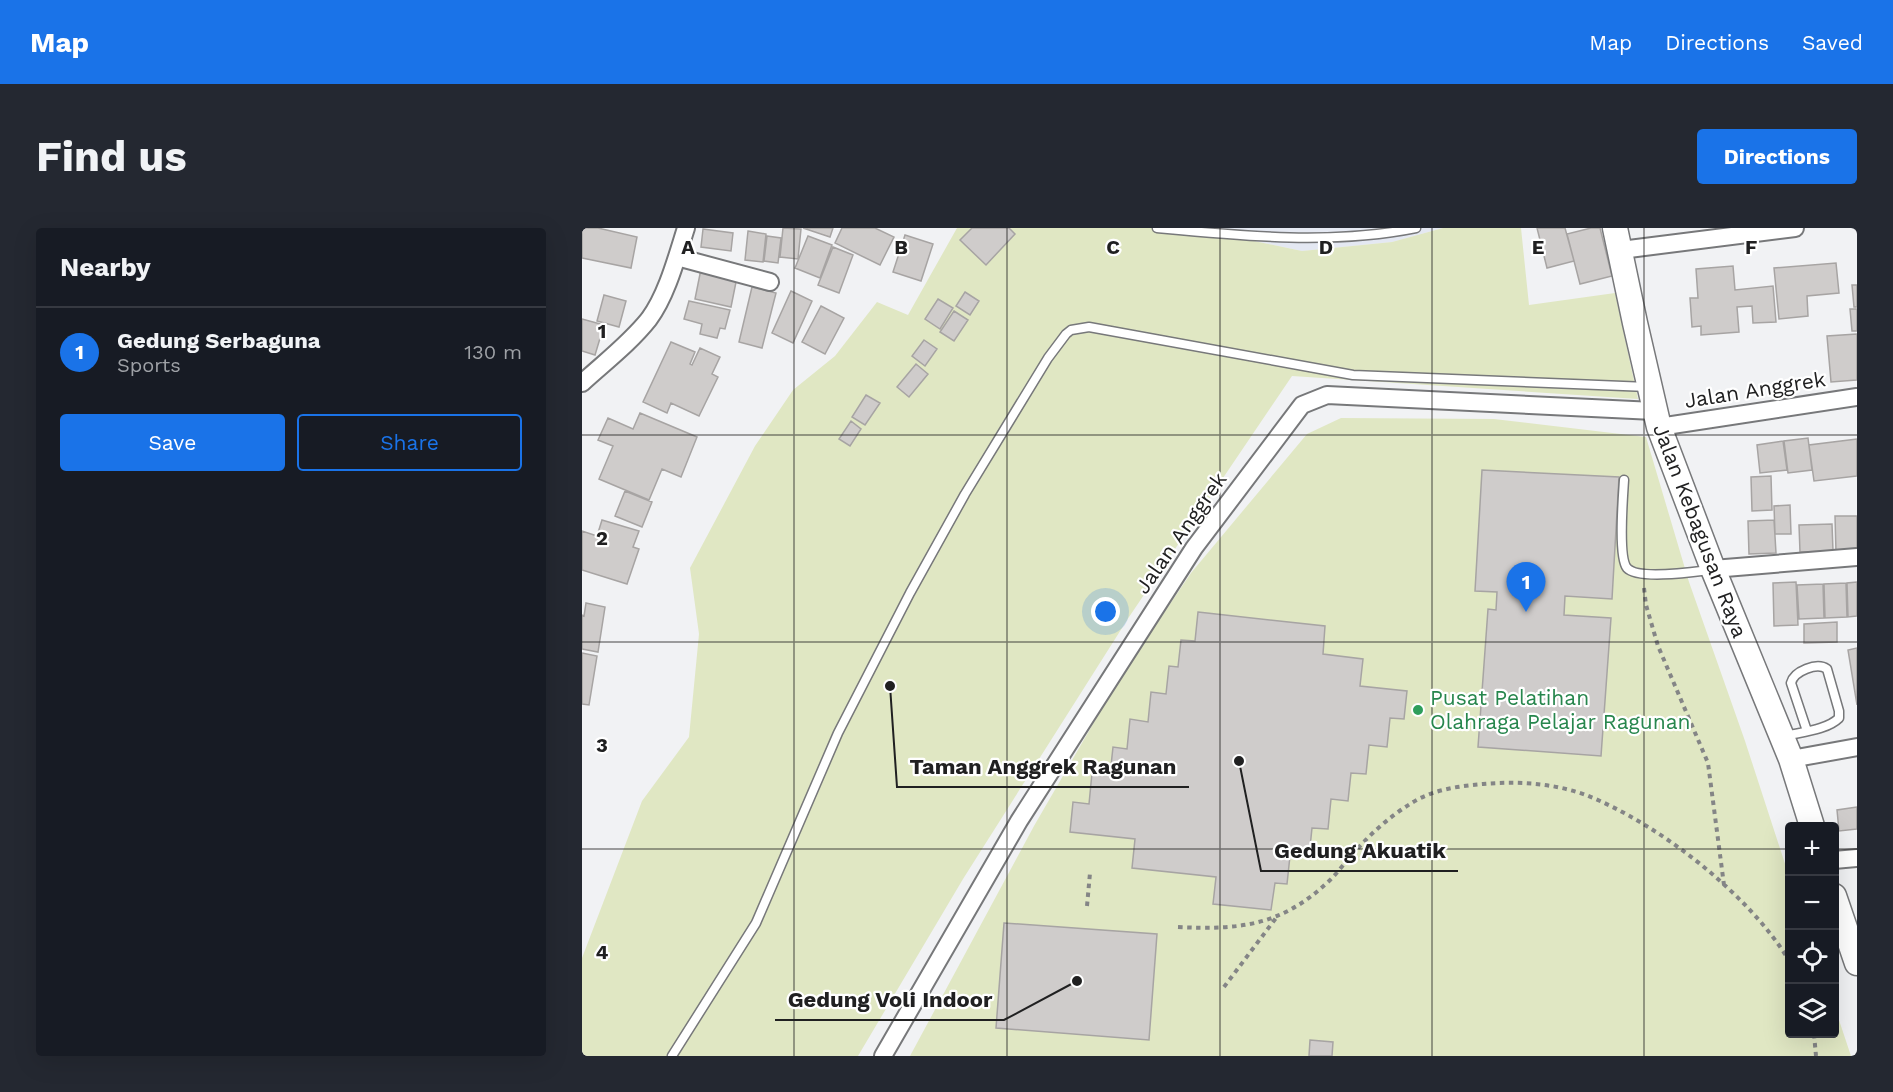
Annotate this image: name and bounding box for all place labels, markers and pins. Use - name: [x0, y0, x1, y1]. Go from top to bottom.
- pin: 1: [1506, 562, 1546, 612]
- place label: Pusat Pelatihan Olahraga Pelajar Ragunan: [1430, 685, 1691, 734]
- marker: Pusat Pelatihan Olahraga Pelajar Ragunan: [1411, 703, 1425, 717]
- callout: Taman Anggrek Ragunan: [897, 747, 1189, 787]
- callout: Gedung Akuatik: [1261, 831, 1458, 871]
- callout: Gedung Voli Indoor: [775, 980, 1004, 1020]

